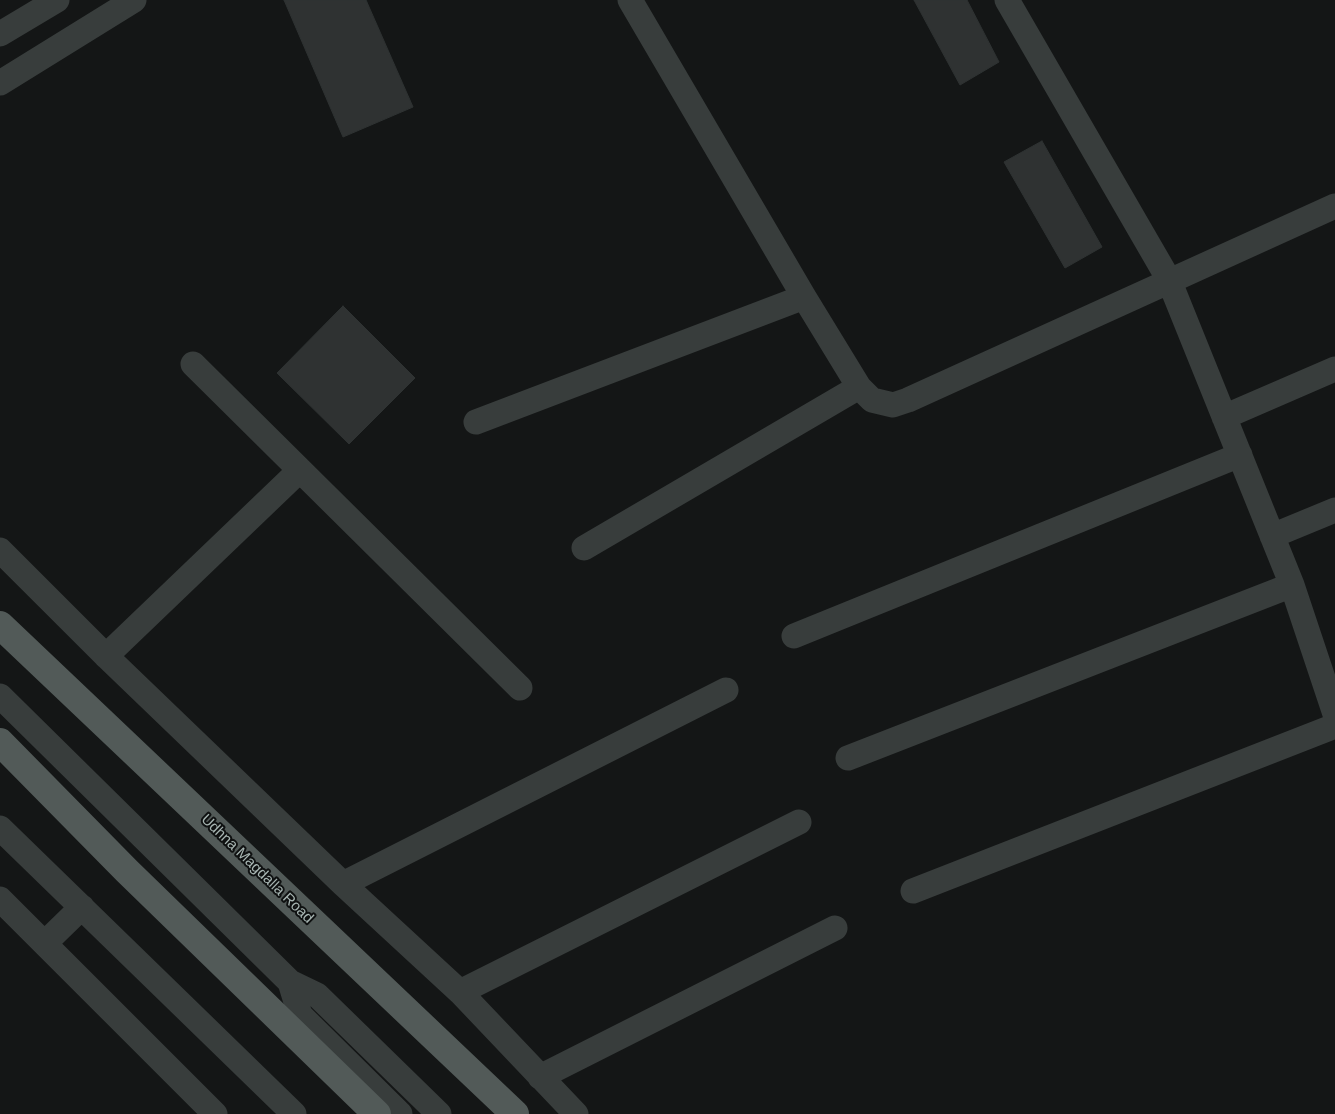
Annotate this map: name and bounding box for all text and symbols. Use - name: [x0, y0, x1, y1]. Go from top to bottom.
- street label: Udhna Magdalla Road: [197, 811, 317, 927]

